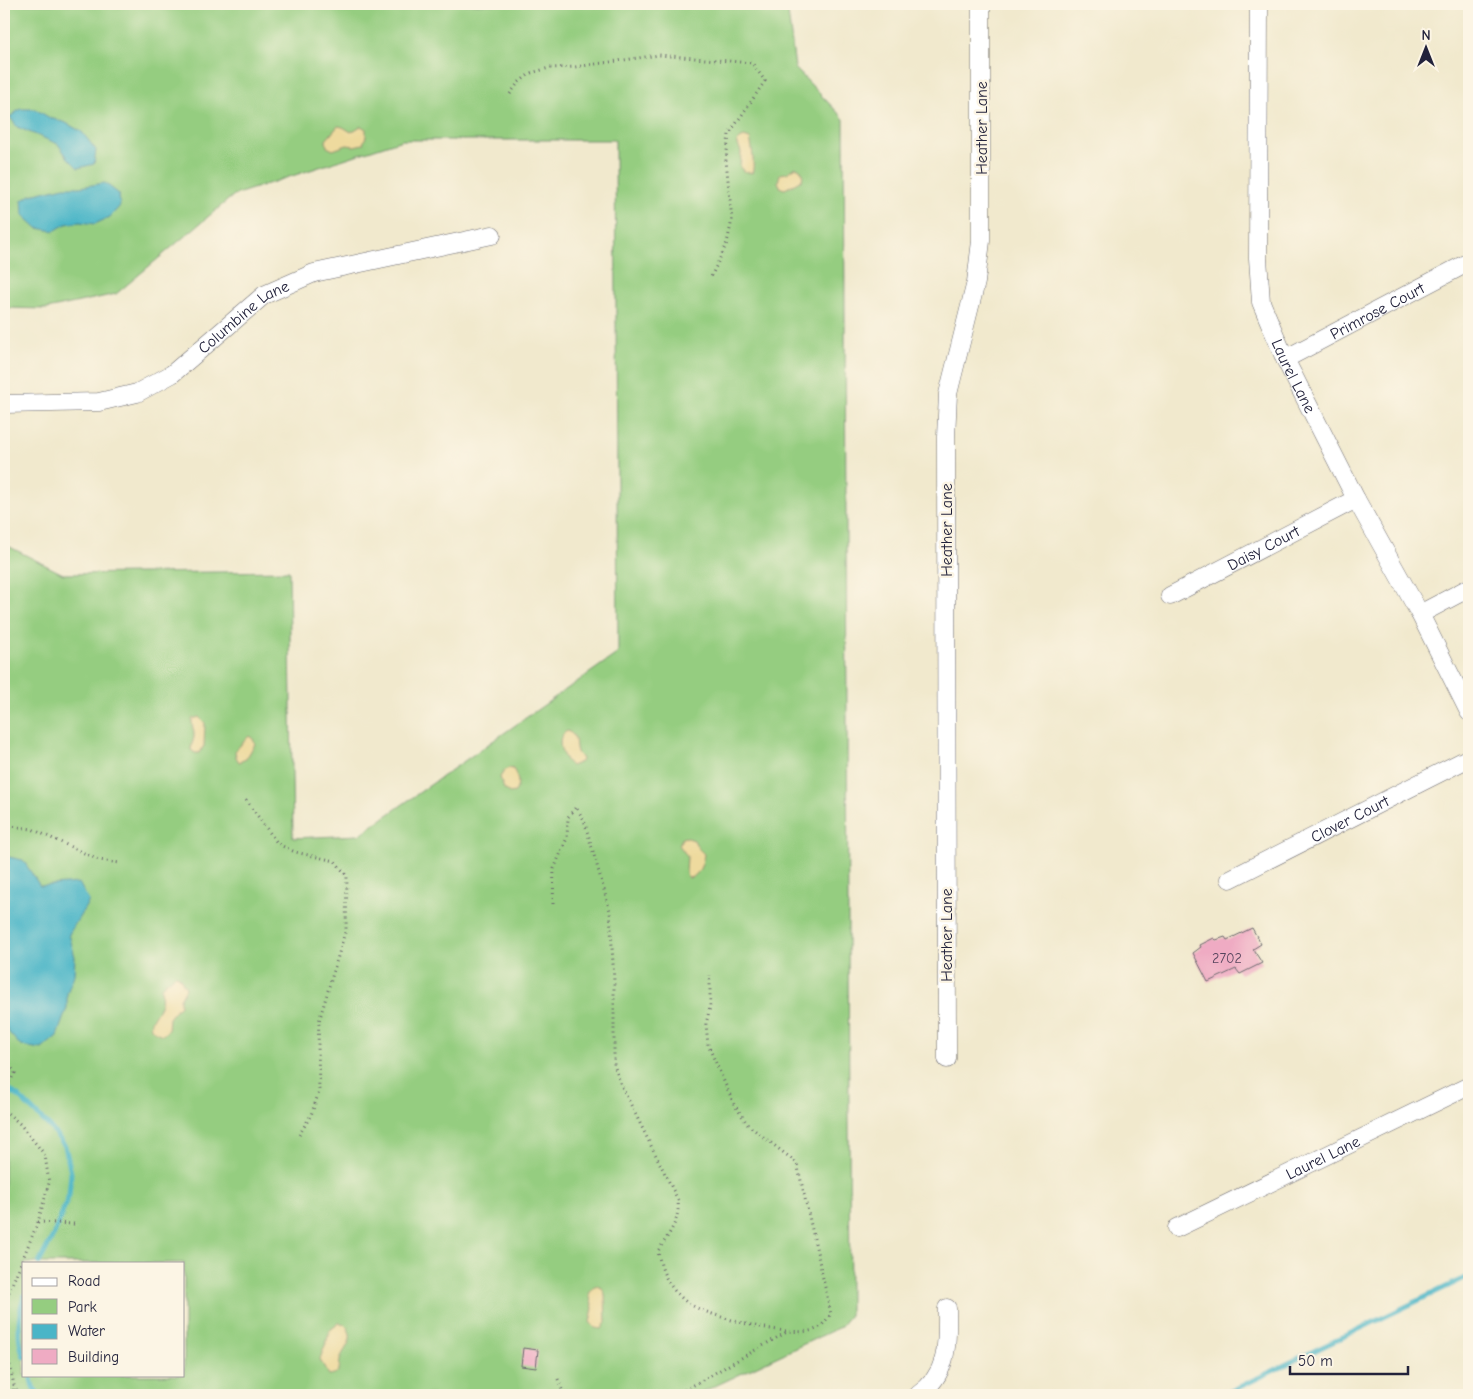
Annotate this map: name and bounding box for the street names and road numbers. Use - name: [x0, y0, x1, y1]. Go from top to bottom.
- street label: Heather Lane: [973, 81, 991, 175]
- street label: Columbine Lane: [195, 277, 292, 358]
- street label: Primrose Court: [1327, 279, 1428, 344]
- street label: Laurel Lane: [1268, 337, 1319, 416]
- street label: Heather Lane: [938, 483, 956, 577]
- street label: Daisy Court: [1225, 522, 1303, 574]
- street label: Clover Court: [1308, 792, 1392, 847]
- street label: Heather Lane: [938, 888, 956, 982]
- street label: Laurel Lane: [1283, 1132, 1363, 1184]

